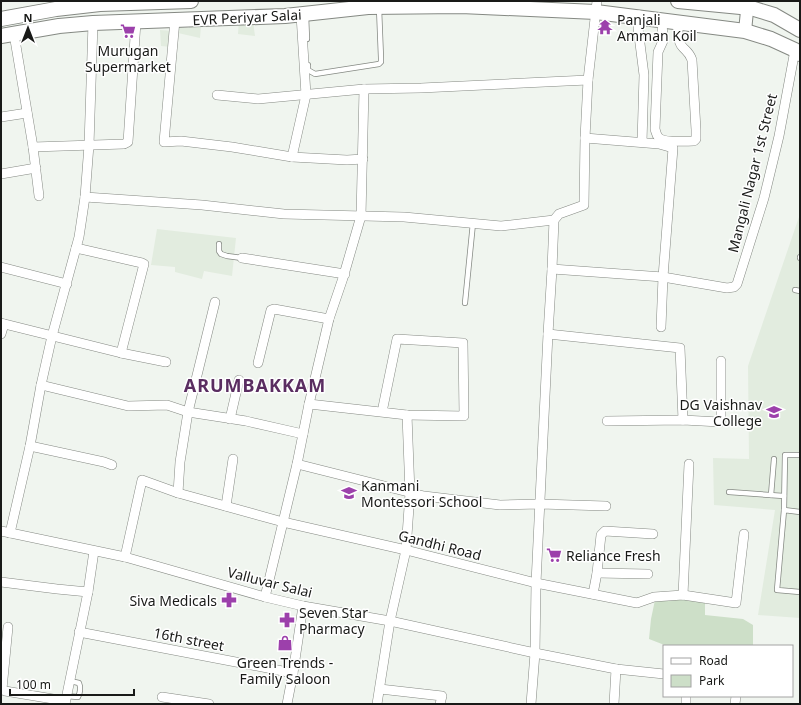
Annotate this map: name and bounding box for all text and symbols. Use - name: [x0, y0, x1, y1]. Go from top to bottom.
- street label: EVR Periyar Salai: [192, 5, 302, 29]
- north arrow: [8, 8, 48, 48]
- text: N: [24, 10, 32, 25]
- place label: Panjali Amman Koil: [617, 10, 697, 45]
- temple icon: Panjali Amman Koil: [596, 18, 614, 36]
- supermarket icon: Murugan Supermarket: [119, 22, 137, 40]
- place label: Murugan Supermarket: [85, 41, 171, 76]
- street label: Mangali Nagar 1st Street: [723, 91, 781, 255]
- district label: ARUMBAKKAM: [184, 373, 326, 397]
- place label: DG Vaishnav College: [679, 395, 763, 430]
- school or university icon: DG Vaishnav College: [765, 403, 783, 421]
- place label: Kanmani Montessori School: [361, 476, 482, 511]
- school or university icon: Kanmani Montessori School: [340, 484, 358, 502]
- street label: Gandhi Road: [397, 526, 483, 564]
- supermarket icon: Reliance Fresh: [545, 546, 563, 564]
- place label: Reliance Fresh: [566, 546, 661, 565]
- street label: Valluvar Salai: [226, 562, 314, 602]
- place label: Siva Medicals: [129, 591, 217, 610]
- pharmacy icon: Siva Medicals: [220, 591, 238, 609]
- place label: Seven Star Pharmacy: [299, 603, 368, 638]
- pharmacy icon: Seven Star Pharmacy: [278, 611, 296, 629]
- street label: 16th street: [152, 623, 226, 655]
- shop icon: Green Trends - Family Saloon: [276, 634, 294, 652]
- legend: [663, 645, 793, 697]
- text: Road: [699, 652, 728, 669]
- place label: Green Trends - Family Saloon: [237, 653, 333, 688]
- scale bar: [10, 671, 134, 697]
- text: Park: [699, 672, 725, 689]
- text: 100 m: [16, 676, 51, 693]

